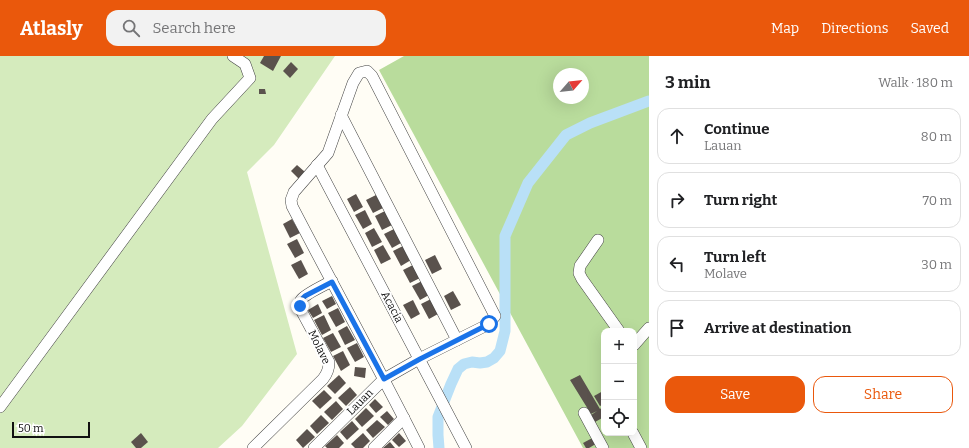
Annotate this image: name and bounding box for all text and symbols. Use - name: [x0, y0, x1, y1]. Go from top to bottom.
- search box: [106, 10, 386, 46]
- text: Atlasly: [20, 17, 82, 40]
- icon: search: [120, 17, 142, 39]
- text: Search here: [152, 19, 236, 37]
- text: Map: [771, 20, 799, 37]
- text: Directions: [821, 20, 889, 37]
- text: Saved: [911, 20, 949, 37]
- north arrow: [553, 68, 589, 104]
- text: 3 min: [665, 72, 710, 93]
- text: Walk · 180 m: [878, 75, 953, 90]
- text: Continue: [704, 120, 770, 138]
- icon: ahead: [666, 125, 688, 147]
- text: 80 m: [921, 129, 952, 144]
- text: Lauan: [704, 138, 742, 153]
- icon: right: [666, 189, 688, 211]
- text: Turn right: [704, 191, 777, 209]
- text: 70 m: [922, 193, 952, 208]
- text: Turn left: [704, 248, 766, 266]
- icon: left: [666, 253, 688, 275]
- text: 30 m: [921, 257, 952, 272]
- text: Molave: [704, 266, 747, 281]
- street label: Acacia: [378, 289, 406, 325]
- route end: [291, 297, 309, 315]
- route start: [480, 315, 498, 333]
- icon: arrive: [666, 317, 688, 339]
- text: Arrive at destination: [704, 319, 851, 337]
- street label: Molave: [305, 328, 333, 366]
- map controls: [601, 328, 637, 436]
- button: +: [601, 328, 637, 364]
- button: −: [601, 364, 637, 400]
- button: Save: [665, 376, 805, 413]
- button: Share: [813, 376, 953, 413]
- street label: Lauan: [344, 386, 376, 418]
- button: locate: [601, 400, 637, 436]
- scale bar: [12, 420, 90, 439]
- text: 50 m: [18, 422, 44, 435]

